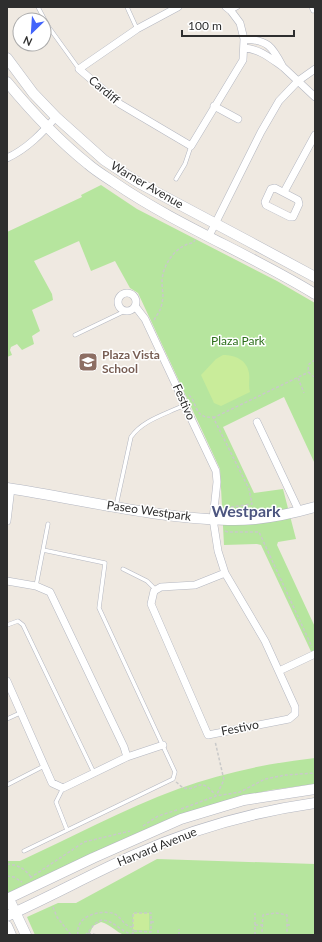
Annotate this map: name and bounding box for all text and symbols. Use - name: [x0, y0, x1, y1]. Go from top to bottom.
- north arrow: [12, 12, 52, 52]
- scale bar: [182, 12, 294, 38]
- text: 100 m: [188, 18, 222, 33]
- text: N: [21, 34, 34, 49]
- street label: Cardiff: [86, 72, 123, 107]
- street label: Warner Avenue: [108, 158, 186, 211]
- park label: Plaza Park: [211, 333, 266, 348]
- place label: Plaza Vista School: [102, 347, 160, 376]
- school or university icon: Plaza Vista School: [77, 351, 99, 373]
- street label: Festivo: [170, 381, 199, 422]
- street label: Paseo Westpark: [106, 497, 193, 524]
- district label: Westpark: [211, 501, 281, 520]
- street label: Festivo: [220, 716, 260, 738]
- street label: Harvard Avenue: [115, 824, 199, 869]

